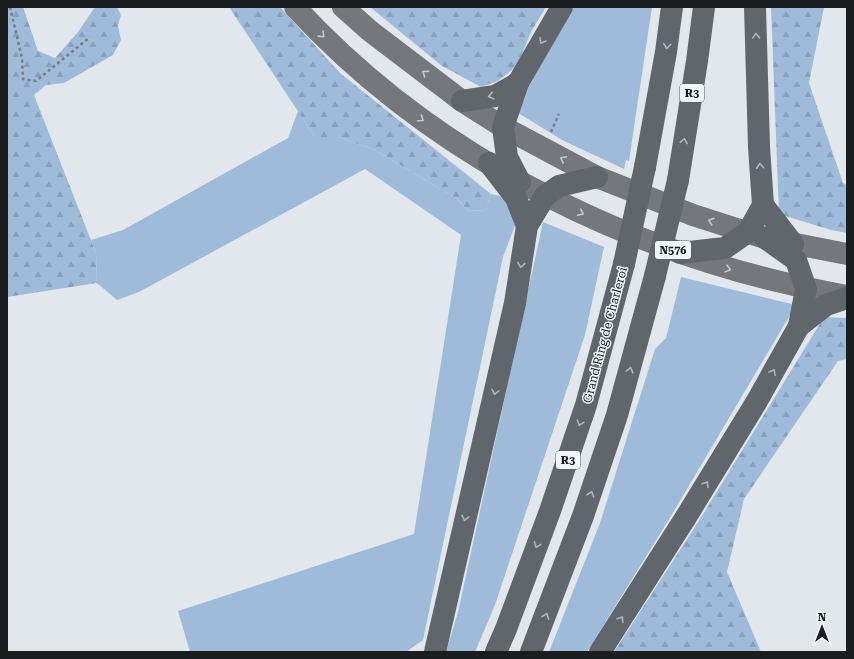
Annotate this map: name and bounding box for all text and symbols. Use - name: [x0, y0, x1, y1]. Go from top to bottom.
- one-way arrow: [317, 30, 325, 38]
- one-way arrow: [751, 33, 760, 39]
- one-way arrow: [540, 37, 547, 44]
- one-way arrow: [663, 43, 672, 49]
- one-way arrow: [422, 71, 429, 78]
- road number: R3: [680, 84, 704, 102]
- one-way arrow: [488, 91, 495, 99]
- one-way arrow: [416, 114, 423, 121]
- one-way arrow: [679, 138, 688, 144]
- one-way arrow: [560, 156, 567, 164]
- one-way arrow: [756, 163, 765, 169]
- one-way arrow: [576, 208, 584, 216]
- one-way arrow: [708, 217, 715, 226]
- road number: N576: [655, 241, 691, 259]
- one-way arrow: [517, 261, 526, 268]
- one-way arrow: [725, 264, 731, 272]
- street label: Grand Ring de Charleroi: [580, 265, 630, 405]
- one-way arrow: [625, 367, 634, 374]
- one-way arrow: [769, 369, 776, 376]
- one-way arrow: [491, 388, 499, 395]
- one-way arrow: [577, 419, 585, 426]
- road number: R3: [556, 451, 580, 469]
- one-way arrow: [702, 481, 709, 488]
- one-way arrow: [586, 491, 595, 498]
- one-way arrow: [462, 515, 470, 521]
- one-way arrow: [534, 542, 542, 549]
- north arrow: [802, 607, 842, 647]
- text: N: [818, 611, 827, 624]
- one-way arrow: [541, 612, 549, 619]
- one-way arrow: [616, 616, 624, 623]

